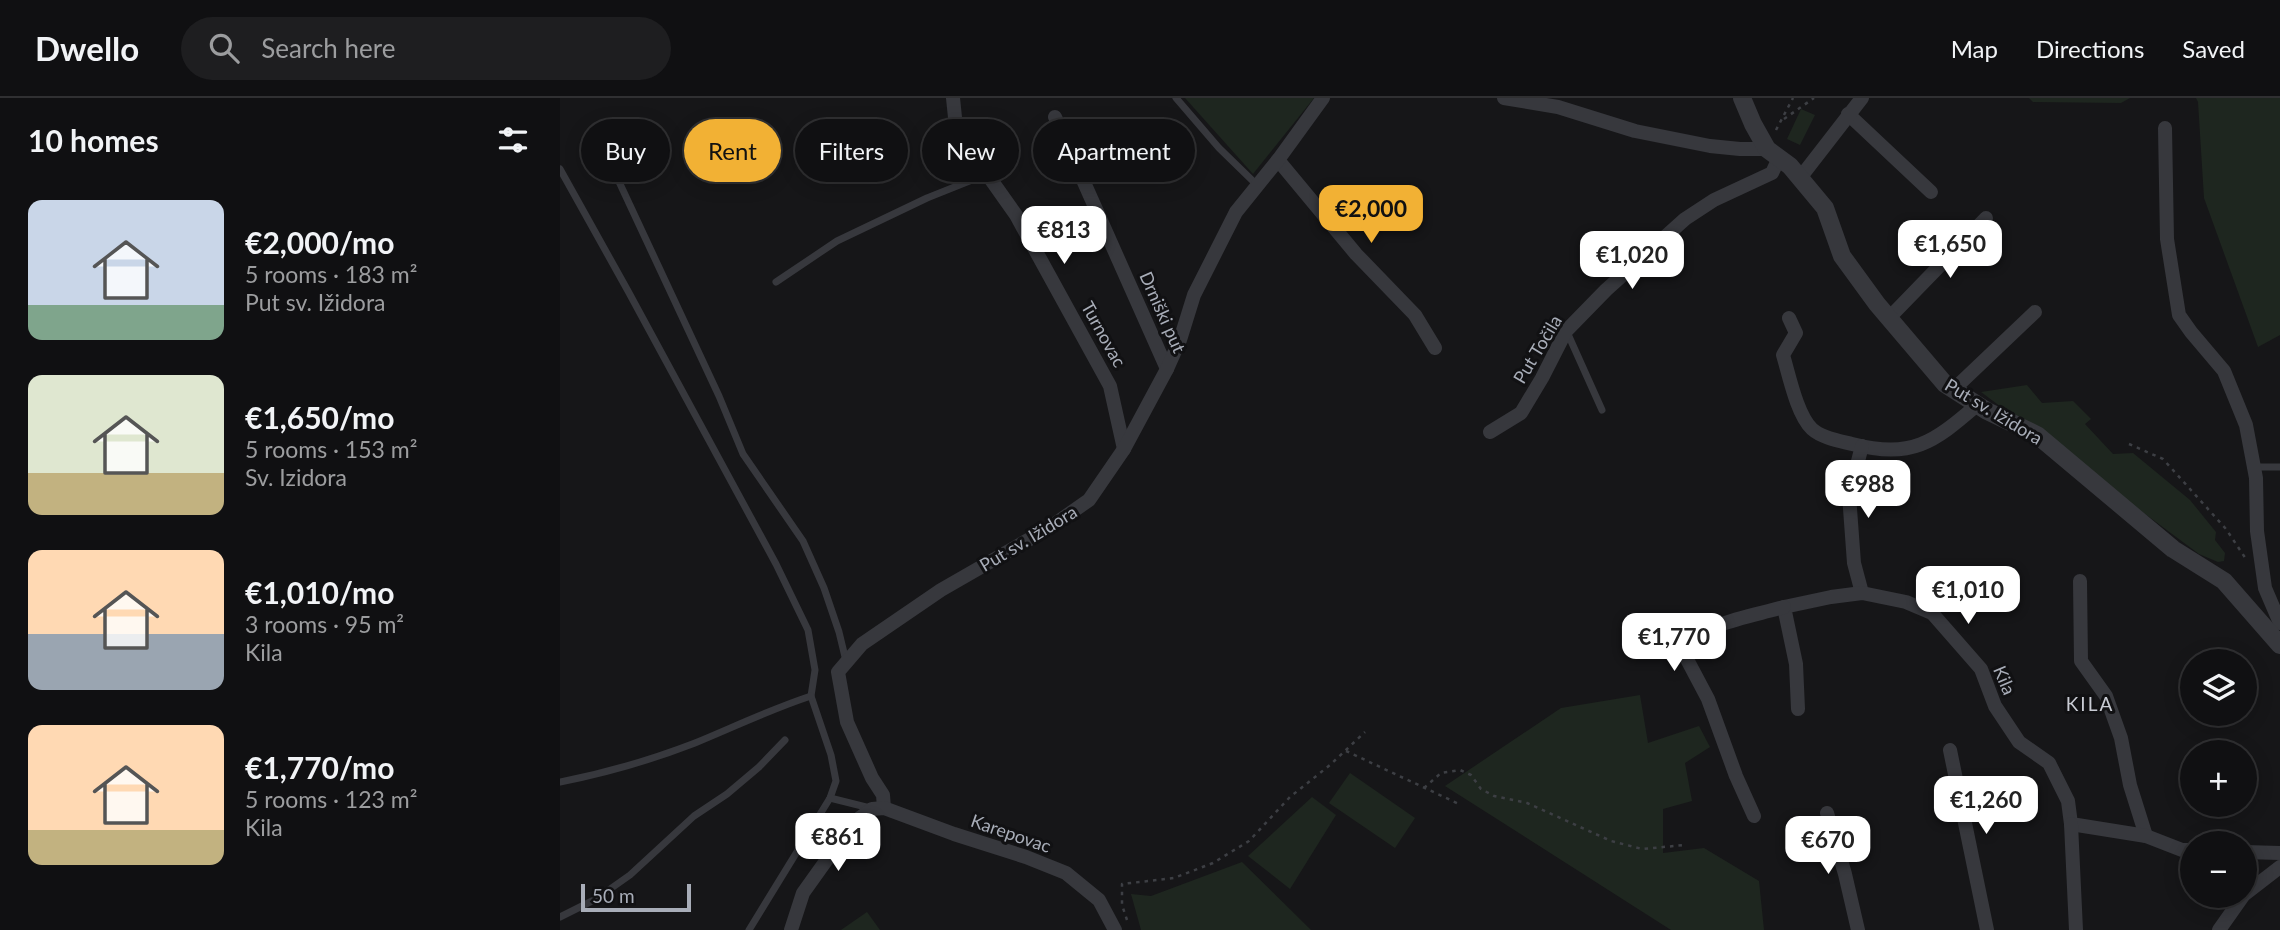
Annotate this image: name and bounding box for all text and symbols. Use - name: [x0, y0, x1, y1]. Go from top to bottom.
- search box: [181, 17, 671, 80]
- text: Dwello: [35, 28, 139, 68]
- icon: search: [205, 29, 243, 67]
- text: Search here: [261, 32, 395, 64]
- text: Map: [1951, 34, 1998, 63]
- text: Directions: [2036, 34, 2144, 63]
- text: Saved: [2182, 34, 2245, 63]
- chip: Buy: [581, 119, 670, 182]
- chip: Rent: [684, 119, 781, 182]
- chip: Filters: [795, 119, 908, 182]
- chip: New: [922, 119, 1019, 182]
- chip: Apartment: [1033, 119, 1195, 182]
- icon: filters: [494, 121, 532, 159]
- text: 10 homes: [28, 122, 159, 158]
- pin: €2,000: [1314, 186, 1428, 245]
- text: €2,000: [1335, 194, 1407, 222]
- pin: €813: [1023, 206, 1105, 266]
- text: €813: [1037, 215, 1091, 243]
- pin: €1,650: [1893, 220, 2007, 280]
- text: €2,000/mo: [245, 224, 394, 260]
- icon: home: [84, 228, 168, 312]
- text: €1,650: [1914, 229, 1986, 257]
- pin: €1,020: [1575, 232, 1689, 291]
- text: €1,020: [1596, 240, 1668, 268]
- text: 5 rooms · 183 m²: [245, 260, 417, 288]
- street label: Drniški put: [1135, 268, 1191, 357]
- text: Put sv. Ižidora: [245, 288, 386, 316]
- street label: Turnovac: [1077, 297, 1131, 371]
- street label: Put Točila: [1508, 311, 1566, 387]
- street label: Put sv. Ižidora: [1941, 373, 2047, 449]
- text: €1,650/mo: [245, 399, 394, 435]
- icon: home: [84, 403, 168, 487]
- text: 5 rooms · 153 m²: [245, 435, 417, 463]
- pin: €988: [1827, 460, 1909, 520]
- text: Sv. Izidora: [245, 463, 347, 491]
- text: €988: [1841, 469, 1895, 497]
- street label: Put sv. Ižidora: [975, 500, 1081, 576]
- pin: €1,010: [1911, 566, 2025, 626]
- text: €1,010/mo: [245, 574, 394, 610]
- text: €1,010: [1932, 575, 2004, 603]
- icon: home: [84, 578, 168, 662]
- text: 3 rooms · 95 m²: [245, 610, 404, 638]
- pin: €1,770: [1617, 614, 1731, 673]
- text: €1,770: [1638, 622, 1710, 650]
- text: Kila: [245, 638, 283, 666]
- map controls: [2180, 649, 2257, 908]
- button: layers: [2180, 649, 2257, 726]
- street label: Kila: [1989, 662, 2021, 698]
- district label: KILA: [2066, 692, 2114, 715]
- button: +: [2180, 740, 2257, 817]
- text: €1,770/mo: [245, 749, 394, 785]
- icon: home: [84, 753, 168, 837]
- pin: €1,260: [1929, 776, 2043, 836]
- text: 5 rooms · 123 m²: [245, 785, 417, 813]
- text: €1,260: [1950, 785, 2022, 813]
- street label: Karepovac: [968, 809, 1054, 857]
- text: Kila: [245, 813, 283, 841]
- pin: €861: [797, 814, 879, 873]
- pin: €670: [1787, 816, 1869, 876]
- text: €861: [811, 822, 865, 850]
- text: €670: [1801, 825, 1855, 853]
- button: −: [2180, 831, 2257, 908]
- scale bar: [581, 881, 691, 913]
- text: 50 m: [592, 884, 635, 907]

